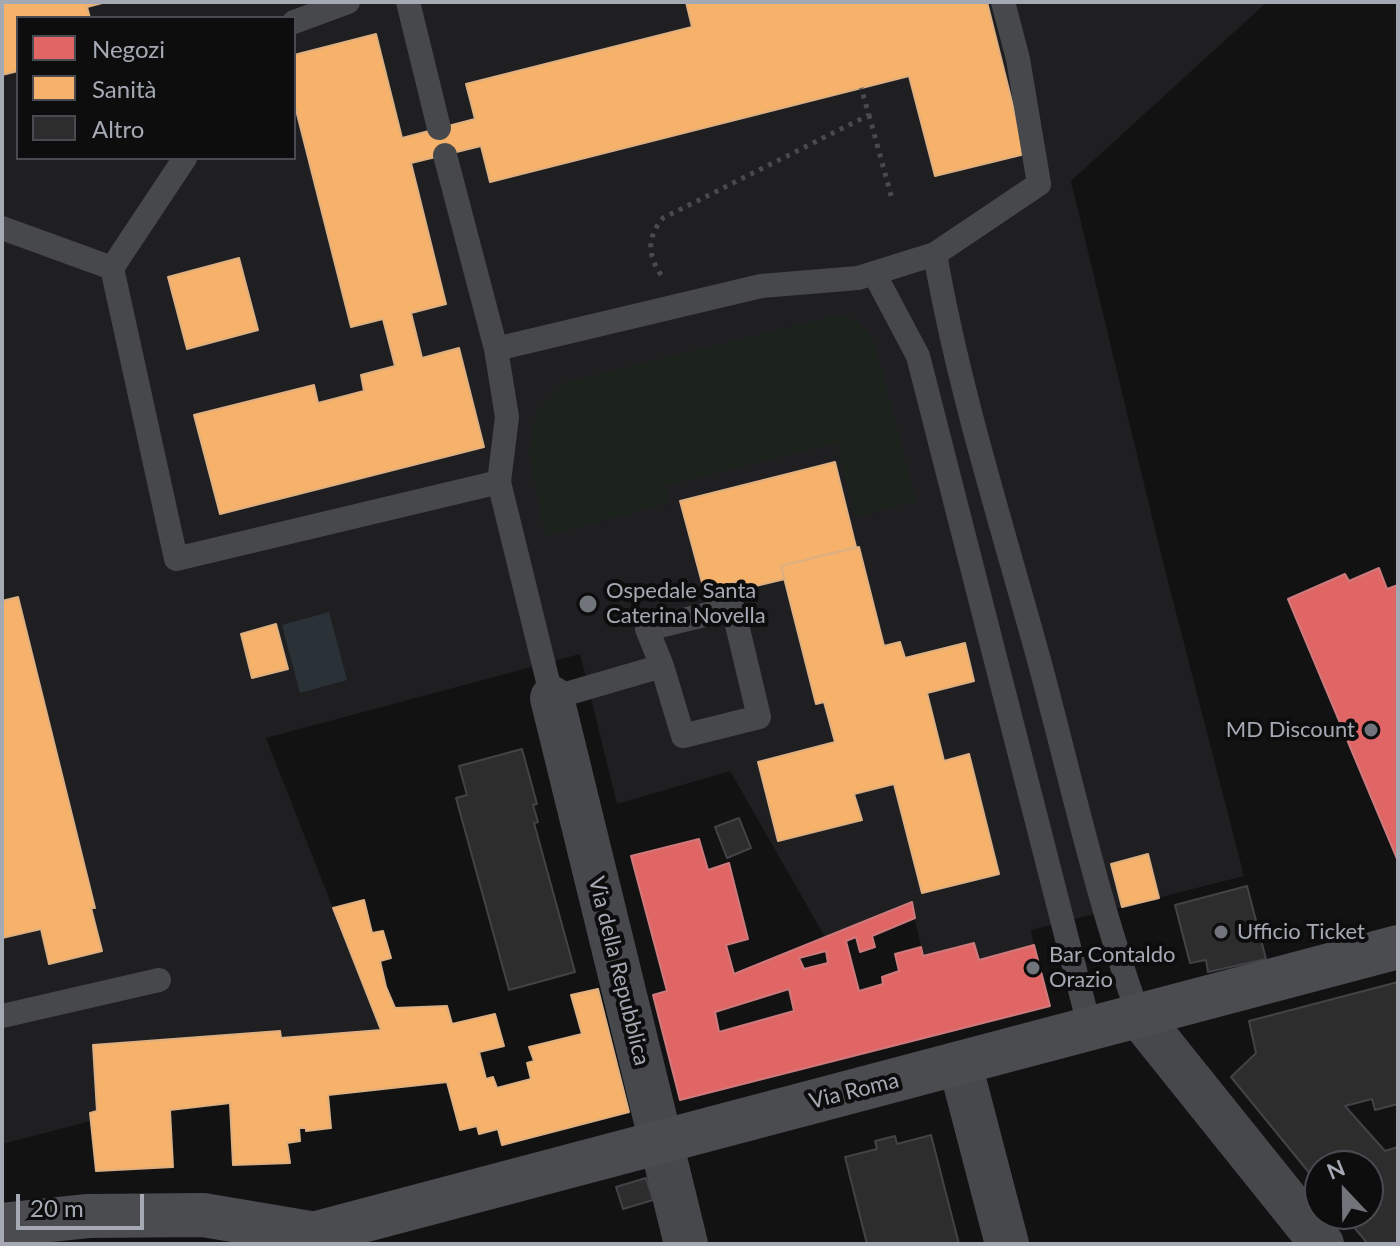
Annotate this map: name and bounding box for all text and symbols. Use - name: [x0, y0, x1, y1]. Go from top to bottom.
- legend: [16, 16, 296, 160]
- text: Negozi: [92, 34, 165, 63]
- text: Sanità: [92, 74, 156, 103]
- text: Altro: [92, 114, 144, 143]
- place label: Ospedale Santa Caterina Novella: [606, 578, 766, 630]
- marker: Ospedale Santa Caterina Novella: [577, 593, 599, 615]
- place label: MD Discount: [1226, 717, 1355, 743]
- marker: MD Discount: [1362, 721, 1380, 739]
- street label: Via della Repubblica: [583, 874, 655, 1068]
- place label: Ufficio Ticket: [1237, 919, 1365, 945]
- marker: Ufficio Ticket: [1212, 923, 1230, 941]
- place label: Bar Contaldo Orazio: [1049, 942, 1175, 994]
- marker: Bar Contaldo Orazio: [1024, 959, 1042, 977]
- street label: Via Roma: [807, 1067, 901, 1115]
- north arrow: [1304, 1150, 1384, 1230]
- text: N: [1323, 1153, 1348, 1185]
- scale bar: [20, 1178, 148, 1228]
- text: 20 m: [30, 1193, 84, 1222]

